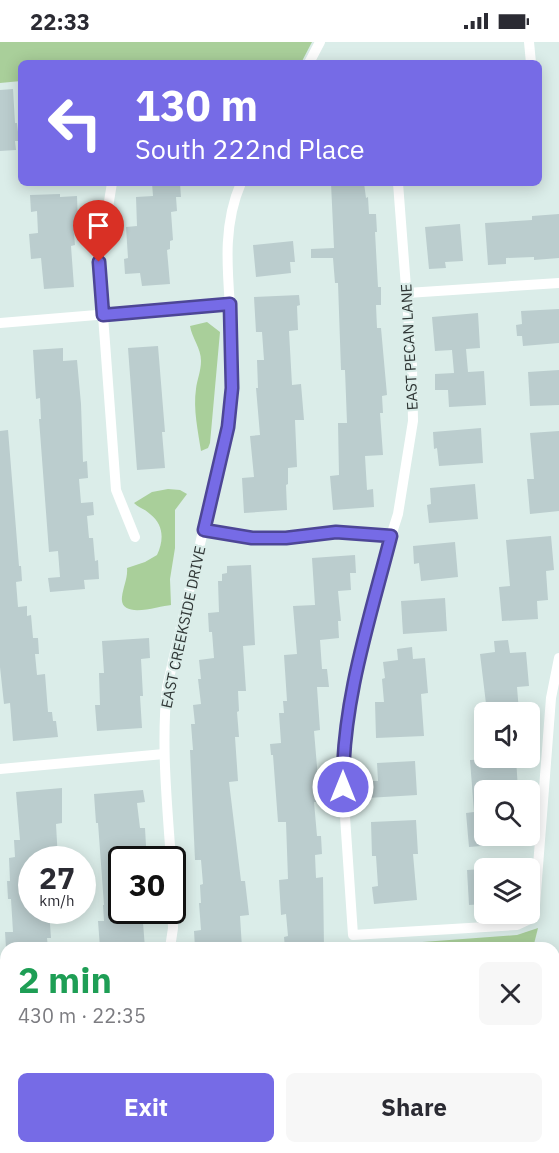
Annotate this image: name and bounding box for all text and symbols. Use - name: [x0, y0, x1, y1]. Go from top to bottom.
- text: 22:33: [30, 7, 90, 36]
- text: 130 m: [135, 78, 258, 133]
- icon: left: [36, 84, 114, 162]
- text: South 222nd Place: [135, 131, 365, 166]
- pin: [73, 200, 124, 262]
- icon: arrive: [82, 209, 115, 242]
- street label: EAST PECAN LANE: [396, 283, 422, 411]
- street label: EAST CREEKSIDE DRIVE: [157, 544, 209, 710]
- map controls: [474, 702, 540, 924]
- button: sound: [474, 702, 540, 768]
- position arrow: [311, 755, 375, 819]
- button: search: [474, 780, 540, 846]
- speed limit sign: 30: [108, 846, 186, 924]
- text: 27: [39, 858, 75, 897]
- button: layers: [474, 858, 540, 924]
- text: km/h: [39, 891, 75, 910]
- text: 2 min: [18, 956, 112, 1003]
- button: close: [479, 962, 542, 1025]
- text: 430 m · 22:35: [18, 1002, 146, 1029]
- button: Exit: [18, 1073, 274, 1142]
- button: Share: [286, 1073, 542, 1142]

